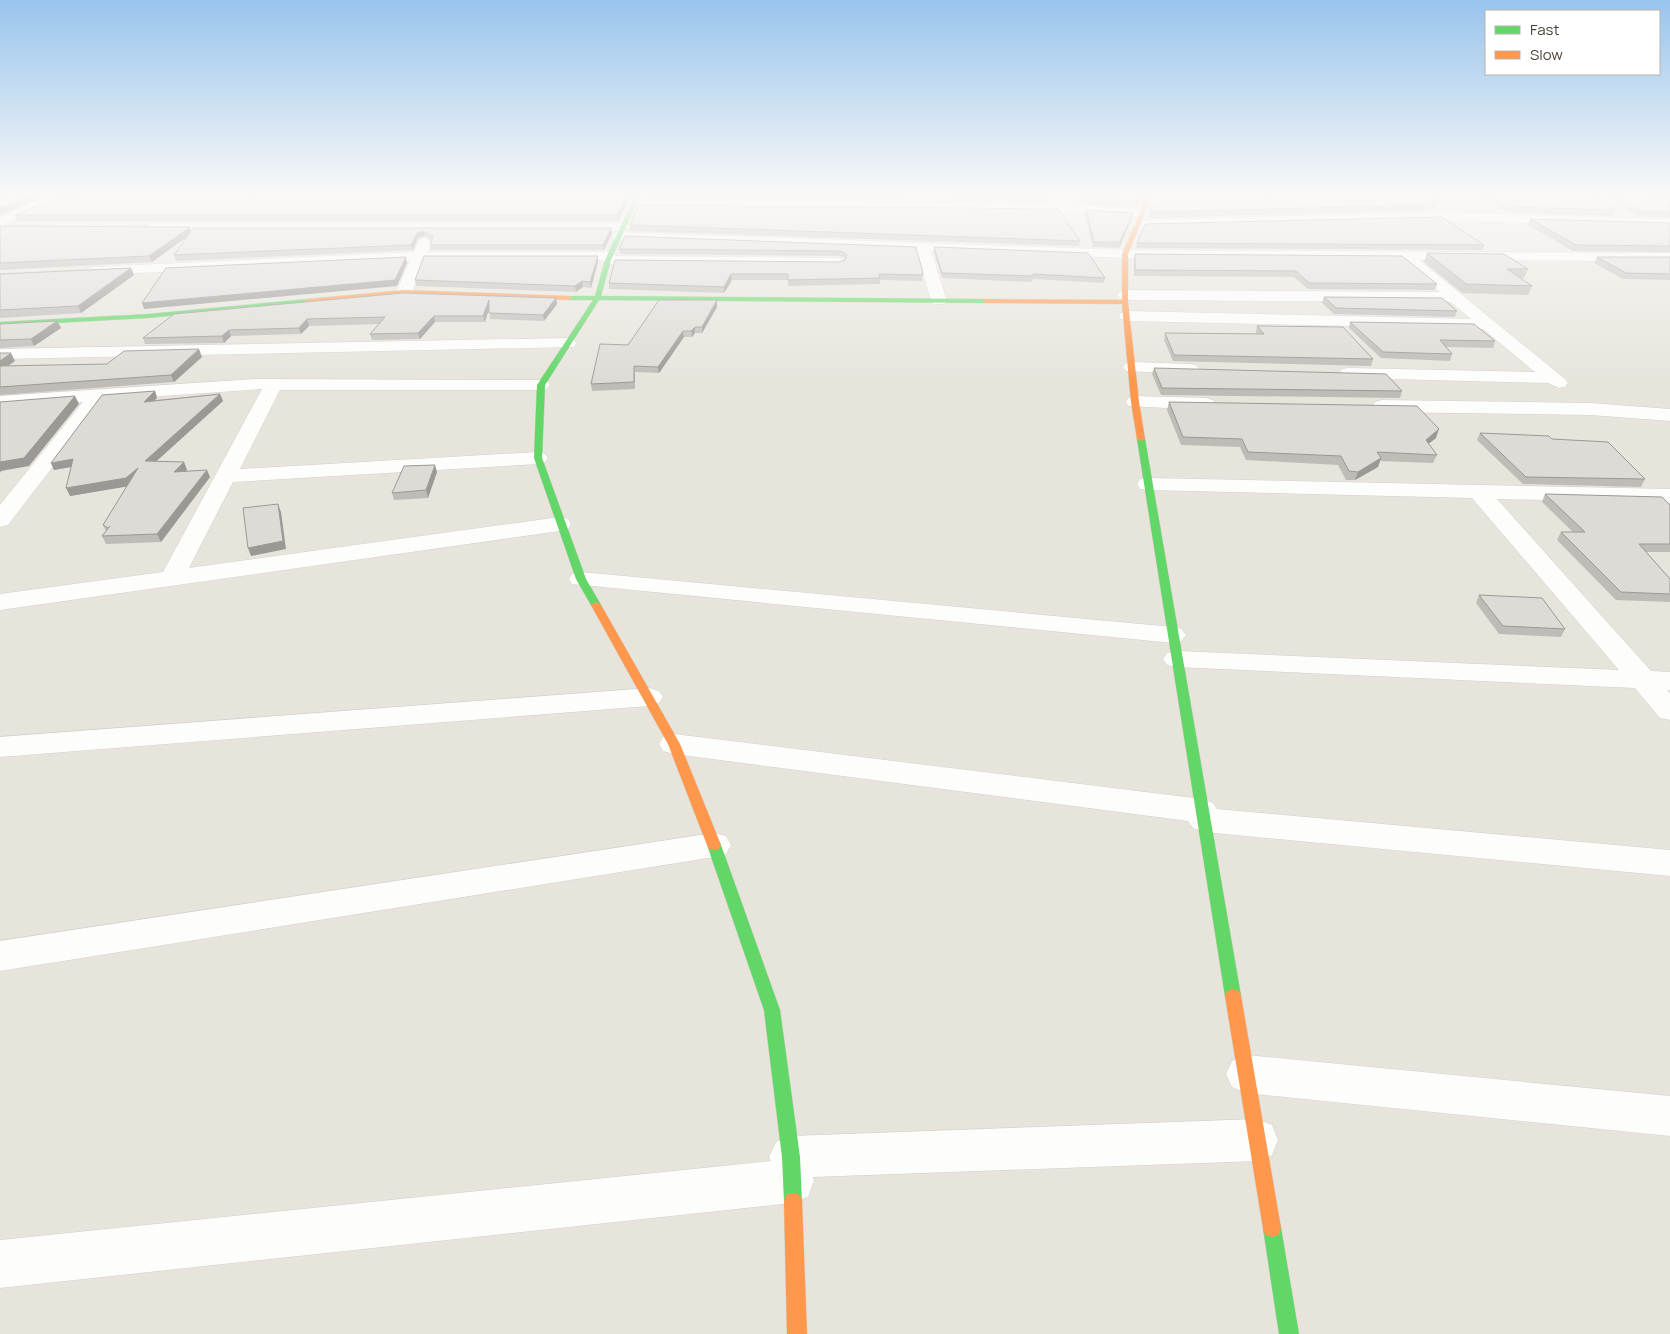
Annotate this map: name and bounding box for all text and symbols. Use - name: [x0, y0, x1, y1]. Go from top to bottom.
- legend: [1485, 10, 1660, 75]
- text: Fast: [1530, 19, 1559, 40]
- text: Slow: [1530, 44, 1563, 65]

